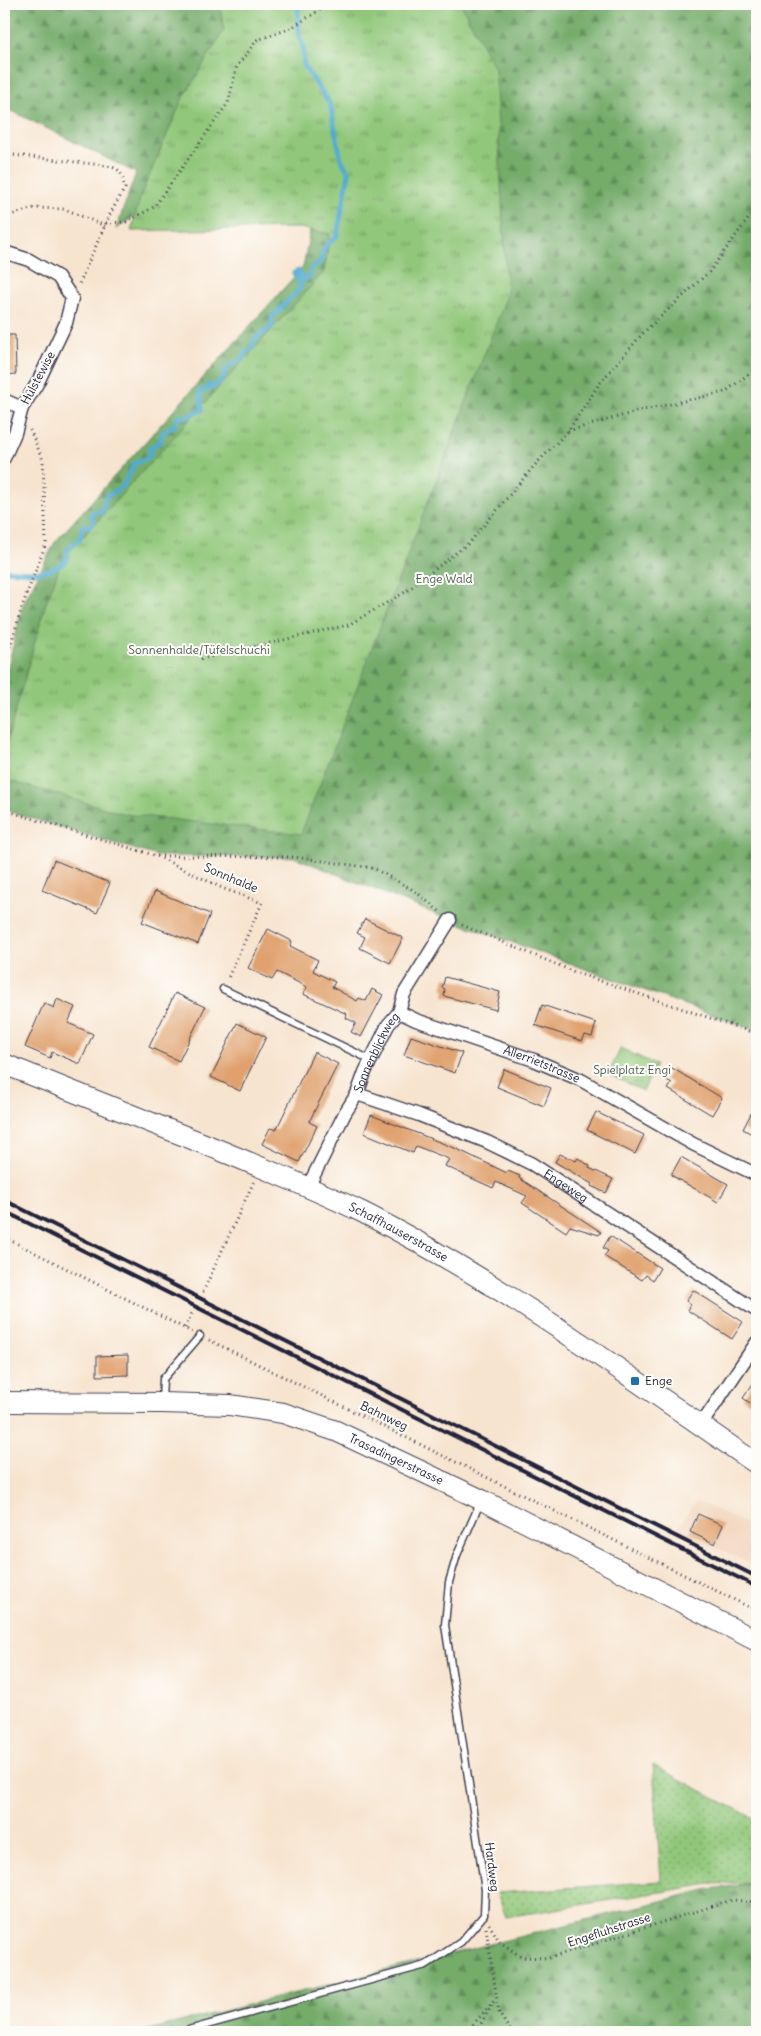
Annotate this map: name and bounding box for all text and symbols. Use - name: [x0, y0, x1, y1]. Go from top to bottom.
- street label: Hülstewise: [17, 349, 58, 407]
- park label: Enge Wald: [415, 571, 473, 586]
- park label: Sonnenhalde/Tüfelschuchi: [128, 642, 270, 657]
- street label: Sonnhalde: [202, 859, 260, 896]
- street label: Sonnenblickweg: [350, 1009, 402, 1095]
- street label: Allerrietstrasse: [501, 1042, 582, 1086]
- park label: Spielplatz Engi: [593, 1062, 671, 1077]
- street label: Engeweg: [541, 1166, 591, 1205]
- street label: Schaffhauserstrasse: [347, 1199, 451, 1265]
- place label: Enge: [645, 1373, 672, 1388]
- marker: Enge: [629, 1375, 641, 1387]
- street label: Bahnweg: [358, 1398, 410, 1433]
- street label: Trasadingerstrasse: [347, 1430, 446, 1488]
- street label: Hardweg: [482, 1841, 503, 1893]
- street label: Engefluhstrasse: [566, 1909, 652, 1950]

